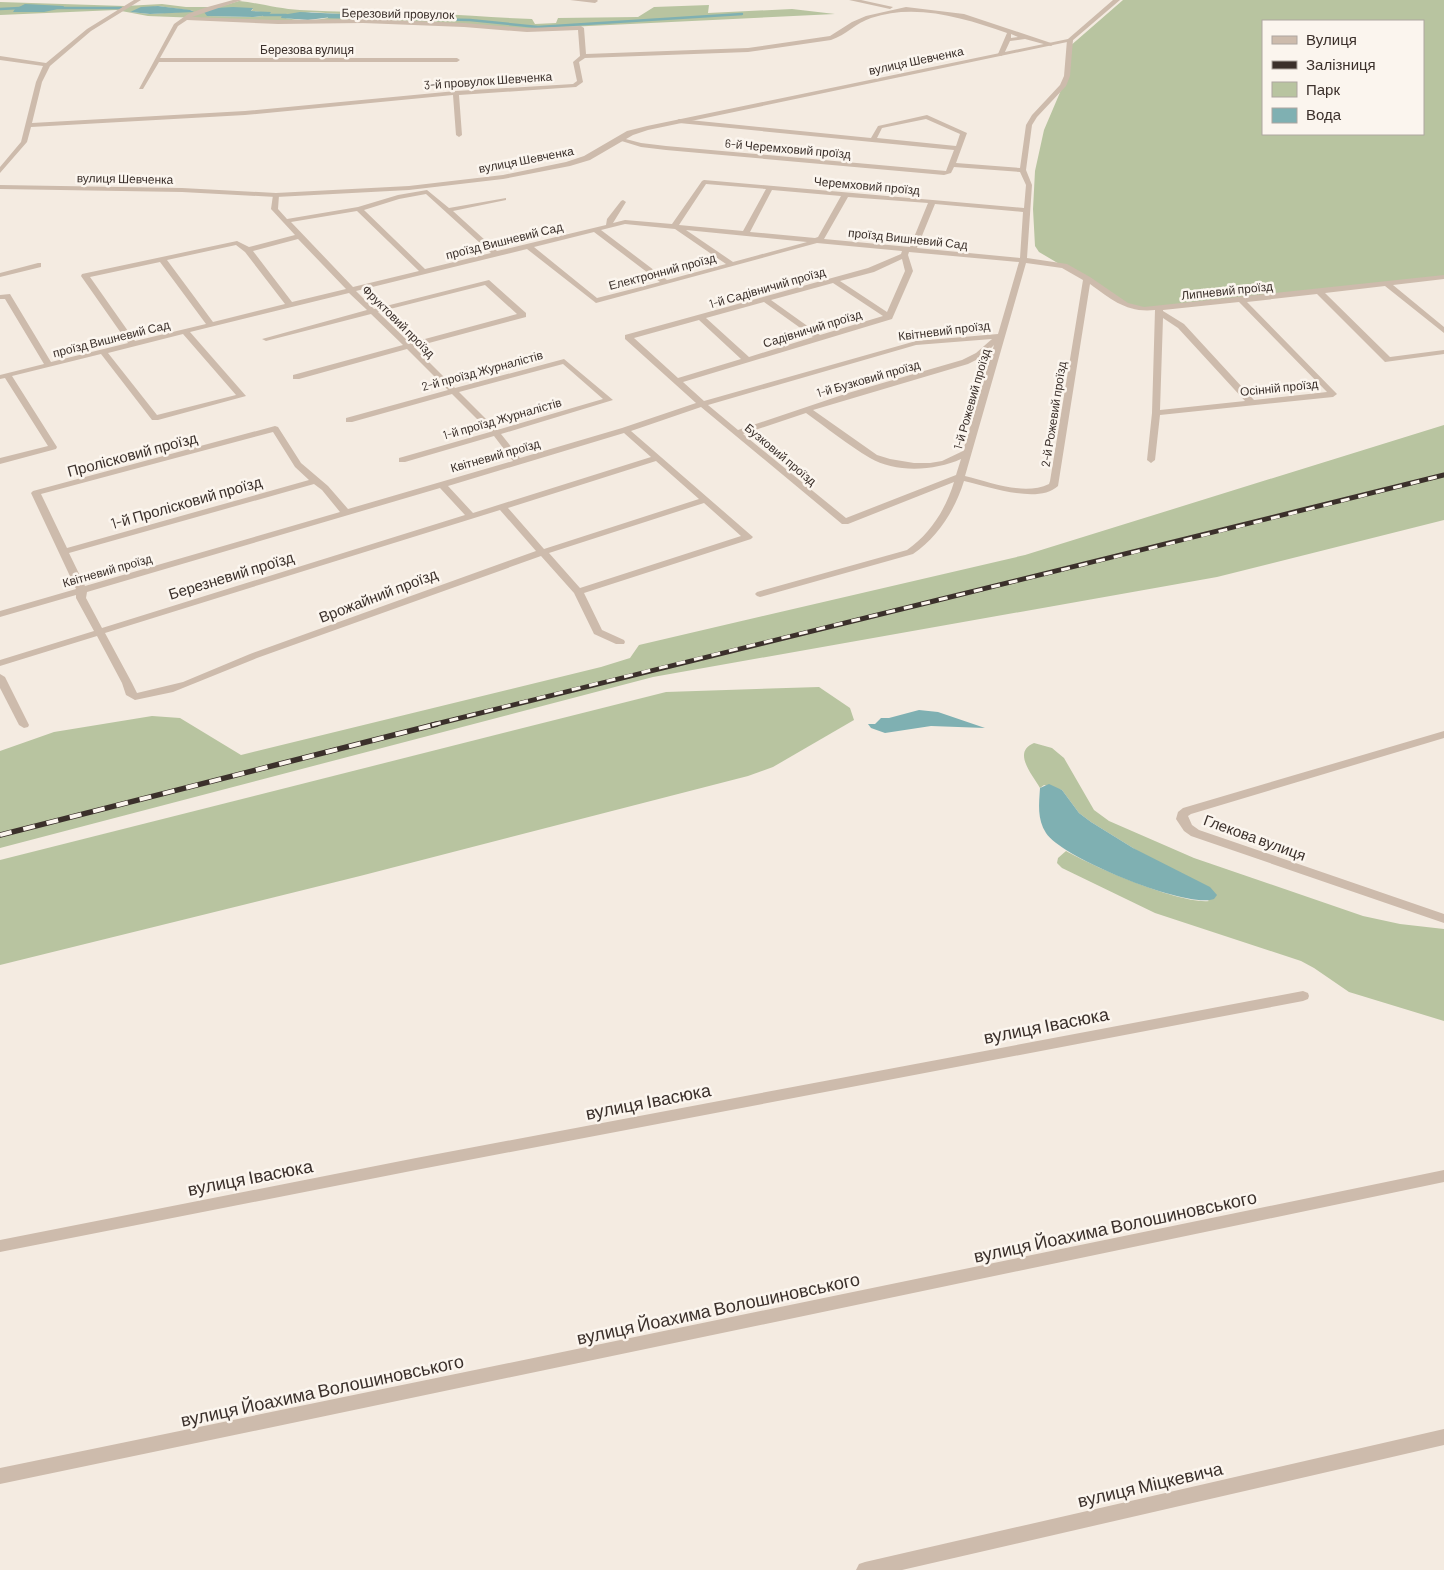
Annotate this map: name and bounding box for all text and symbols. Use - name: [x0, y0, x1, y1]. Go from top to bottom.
- street label: Березовий провулок: [342, 5, 455, 22]
- legend: [1262, 20, 1424, 135]
- text: Вулиця: [1306, 30, 1357, 48]
- street label: Березова вулиця: [260, 42, 354, 57]
- street label: вулиця Шевченка: [867, 43, 965, 78]
- text: Залізниця: [1306, 55, 1376, 73]
- street label: 3-й провулок Шевченка: [423, 69, 553, 92]
- text: Парк: [1306, 80, 1340, 98]
- text: Вода: [1306, 105, 1342, 123]
- street label: 6-й Черемховий проїзд: [724, 136, 852, 161]
- street label: вулиця Шевченка: [477, 143, 575, 176]
- street label: вулиця Шевченка: [77, 170, 174, 187]
- street label: Черемховий проїзд: [813, 173, 921, 198]
- street label: проїзд Вишневий Сад: [444, 219, 564, 262]
- street label: проїзд Вишневий Сад: [847, 225, 968, 252]
- street label: Електронний проїзд: [607, 250, 717, 293]
- street label: 1-й Садівничий проїзд: [707, 264, 827, 311]
- street label: Липневий проїзд: [1181, 278, 1274, 303]
- street label: Фруктовий проїзд: [359, 282, 438, 361]
- street label: Садівничий проїзд: [761, 306, 863, 351]
- street label: проїзд Вишневий Сад: [51, 317, 171, 360]
- street label: Квітневий проїзд: [897, 317, 991, 344]
- street label: 2-й проїзд Журналістів: [420, 347, 544, 394]
- street label: 1-й Рожевий проїзд: [950, 347, 993, 451]
- street label: 1-й Бузковий проїзд: [815, 357, 922, 400]
- street label: 2-й Рожевий проїзд: [1038, 360, 1069, 468]
- street label: Осінній проїзд: [1239, 376, 1319, 399]
- street label: 1-й проїзд Журналістів: [441, 394, 563, 443]
- street label: Бузковий проїзд: [742, 420, 820, 489]
- street label: Пролісковий проїзд: [65, 428, 199, 480]
- street label: Квітневий проїзд: [449, 436, 542, 475]
- street label: 1-й Пролісковий проїзд: [108, 472, 264, 532]
- street label: Березневий проїзд: [166, 547, 296, 603]
- street label: Квітневий проїзд: [61, 551, 154, 590]
- street label: Врожайний проїзд: [316, 564, 440, 626]
- street label: Глекова вулиця: [1202, 810, 1308, 864]
- street label: вулиця Івасюка: [981, 1002, 1111, 1048]
- street label: вулиця Івасюка: [583, 1078, 713, 1124]
- street label: вулиця Івасюка: [185, 1154, 315, 1200]
- street label: вулиця Йоахима Волошиновського: [971, 1185, 1259, 1267]
- street label: вулиця Йоахима Волошиновського: [574, 1267, 862, 1349]
- street label: вулиця Йоахима Волошиновського: [178, 1349, 466, 1431]
- street label: вулиця Міцкевича: [1075, 1456, 1226, 1511]

